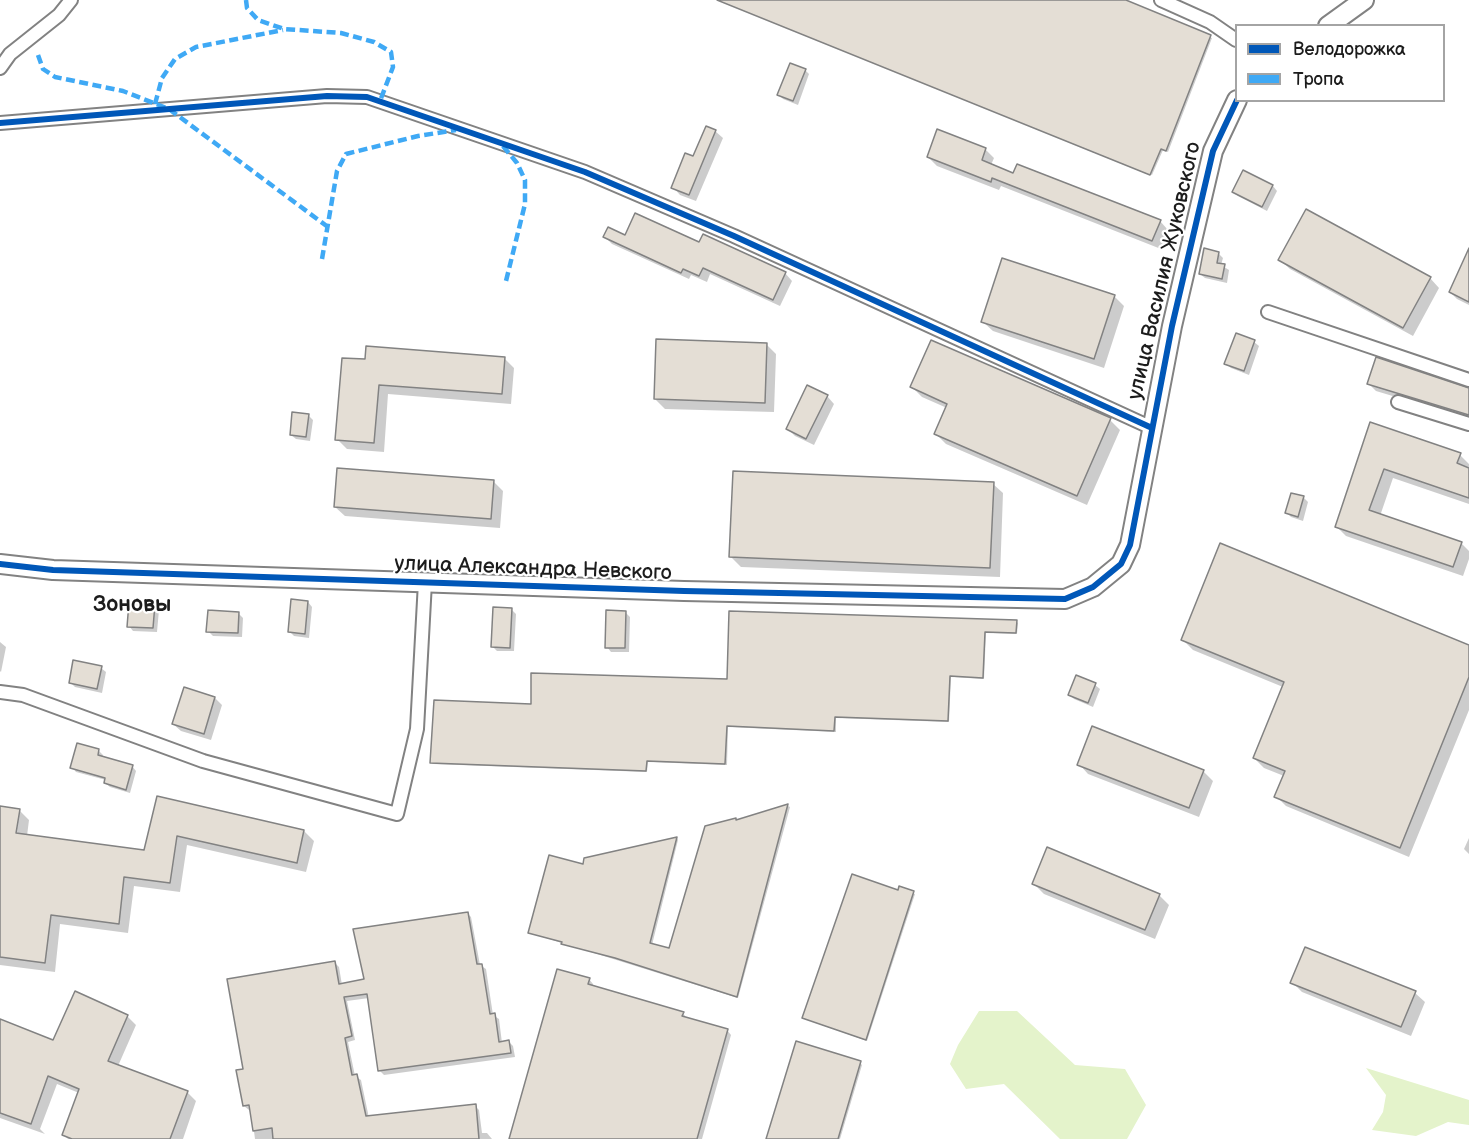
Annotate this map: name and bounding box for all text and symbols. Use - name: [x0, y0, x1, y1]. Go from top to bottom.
- legend: [1235, 24, 1445, 102]
- text: Велодорожка: [1293, 39, 1406, 60]
- text: Тропа: [1293, 69, 1344, 90]
- street label: улица Василия Жуковского: [1123, 140, 1207, 402]
- street label: улица Александра Невского: [394, 552, 672, 586]
- district label: Зоновы: [93, 592, 171, 618]

